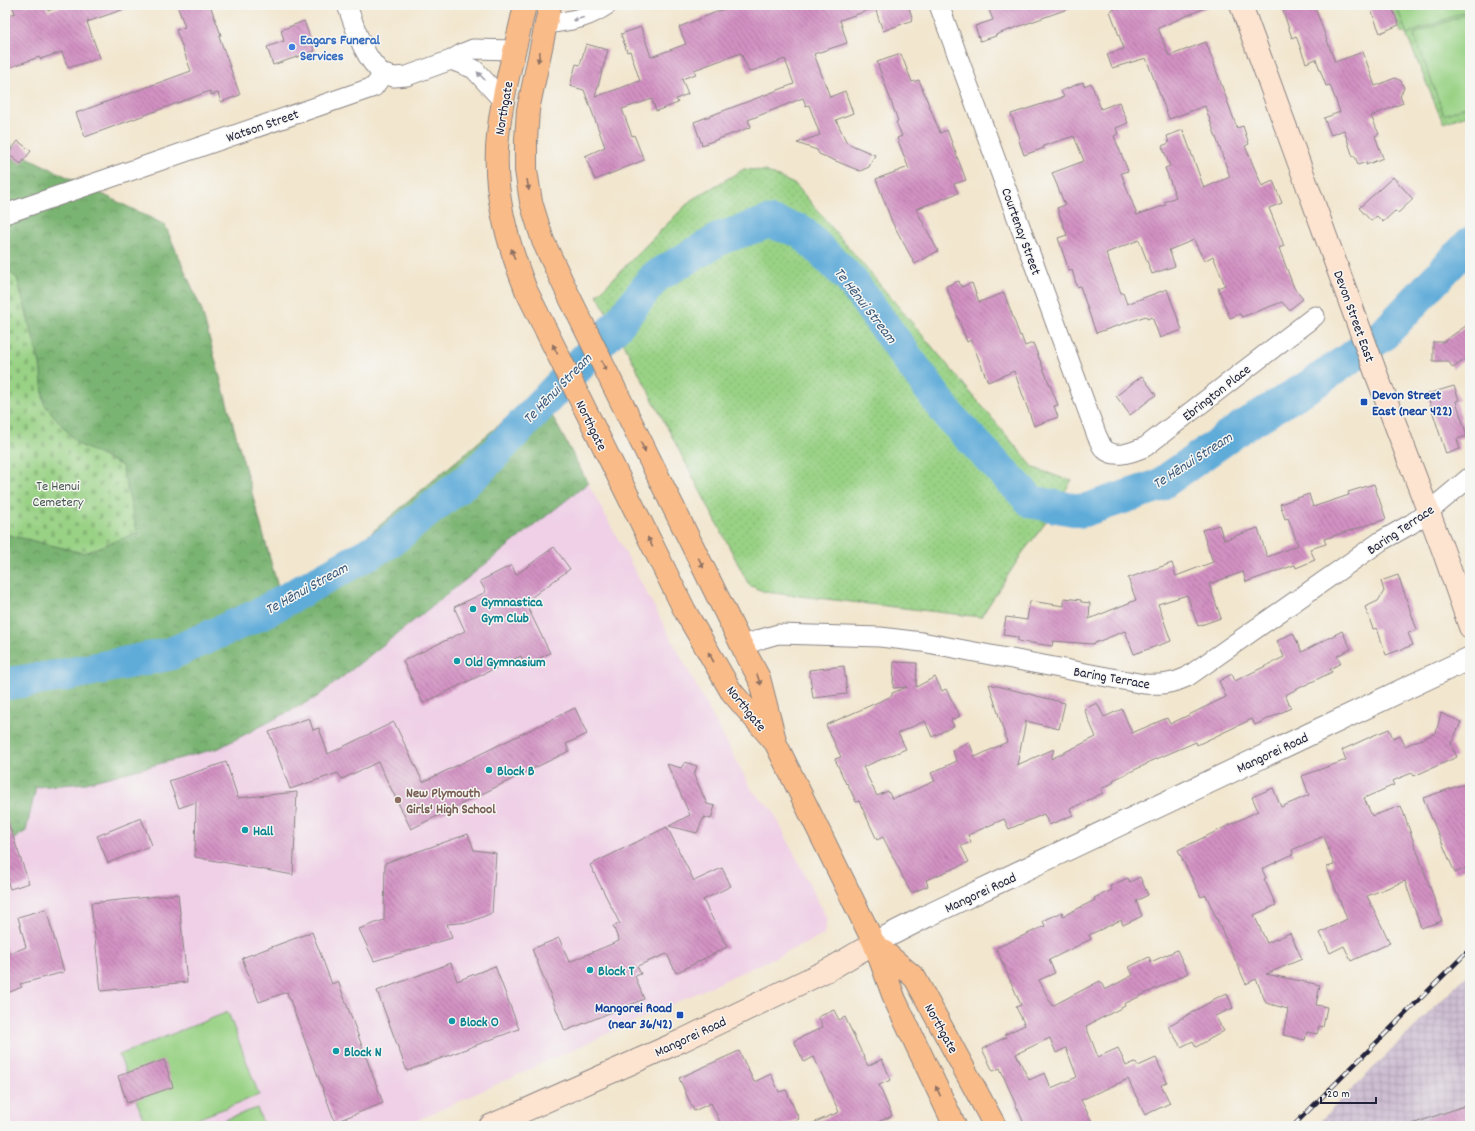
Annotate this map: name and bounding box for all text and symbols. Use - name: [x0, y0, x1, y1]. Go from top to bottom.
- one-way arrow: [572, 16, 584, 22]
- place label: Eagars Funeral Services: [300, 31, 381, 67]
- marker: Eagars Funeral Services: [287, 42, 297, 52]
- one-way arrow: [536, 51, 542, 63]
- one-way arrow: [476, 71, 485, 81]
- street label: Northgate: [490, 80, 520, 137]
- street label: Watson Street: [224, 105, 302, 149]
- one-way arrow: [525, 179, 531, 192]
- street label: Courtenay Street: [995, 185, 1045, 278]
- one-way arrow: [510, 247, 516, 259]
- water label: Te Hēnui Stream: [828, 263, 902, 350]
- street label: Devon Street East: [1327, 268, 1379, 365]
- one-way arrow: [552, 343, 558, 355]
- water label: Te Hēnui Stream: [519, 348, 599, 430]
- street label: Ebrington Place: [1179, 360, 1256, 427]
- one-way arrow: [600, 361, 607, 372]
- place label: Devon Street East (near 422): [1372, 386, 1452, 422]
- street label: Northgate: [569, 397, 611, 455]
- marker: Devon Street East (near 422): [1359, 397, 1369, 407]
- water label: Te Hēnui Stream: [1149, 427, 1238, 496]
- one-way arrow: [640, 441, 646, 452]
- park label: Te Henui Cemetery: [32, 477, 84, 513]
- street label: Baring Terrace: [1363, 501, 1439, 561]
- one-way arrow: [647, 536, 654, 547]
- water label: Te Hēnui Stream: [262, 558, 353, 622]
- one-way arrow: [698, 558, 704, 569]
- place label: Gymnastica Gym Club: [481, 593, 544, 629]
- marker: Gymnastica Gym Club: [468, 604, 478, 614]
- one-way arrow: [707, 651, 714, 663]
- place label: Old Gymnasium: [465, 653, 546, 673]
- marker: Old Gymnasium: [452, 656, 462, 666]
- street label: Baring Terrace: [1072, 662, 1151, 696]
- one-way arrow: [756, 674, 762, 686]
- street label: Northgate: [721, 682, 770, 737]
- street label: Mangorei Road: [1234, 728, 1312, 779]
- place label: Block B: [497, 762, 535, 782]
- marker: Block B: [484, 765, 494, 775]
- place label: New Plymouth Girls' High School: [406, 784, 496, 820]
- marker: New Plymouth Girls' High School: [393, 795, 403, 805]
- place label: Hall: [253, 822, 274, 842]
- marker: Hall: [240, 825, 250, 835]
- street label: Mangorei Road: [942, 868, 1020, 919]
- place label: Block T: [598, 962, 635, 982]
- marker: Block T: [585, 965, 595, 975]
- place label: Mangorei Road (near 36/42): [595, 999, 672, 1035]
- street label: Northgate: [918, 1001, 962, 1057]
- marker: Mangorei Road (near 36/42): [675, 1010, 685, 1020]
- street label: Mangorei Road: [652, 1012, 730, 1063]
- place label: Block O: [460, 1013, 499, 1033]
- marker: Block O: [447, 1016, 457, 1026]
- place label: Block N: [344, 1043, 382, 1063]
- marker: Block N: [331, 1046, 341, 1056]
- scale bar: [1321, 1079, 1376, 1105]
- one-way arrow: [935, 1085, 941, 1096]
- text: 20 m: [1327, 1086, 1350, 1103]

